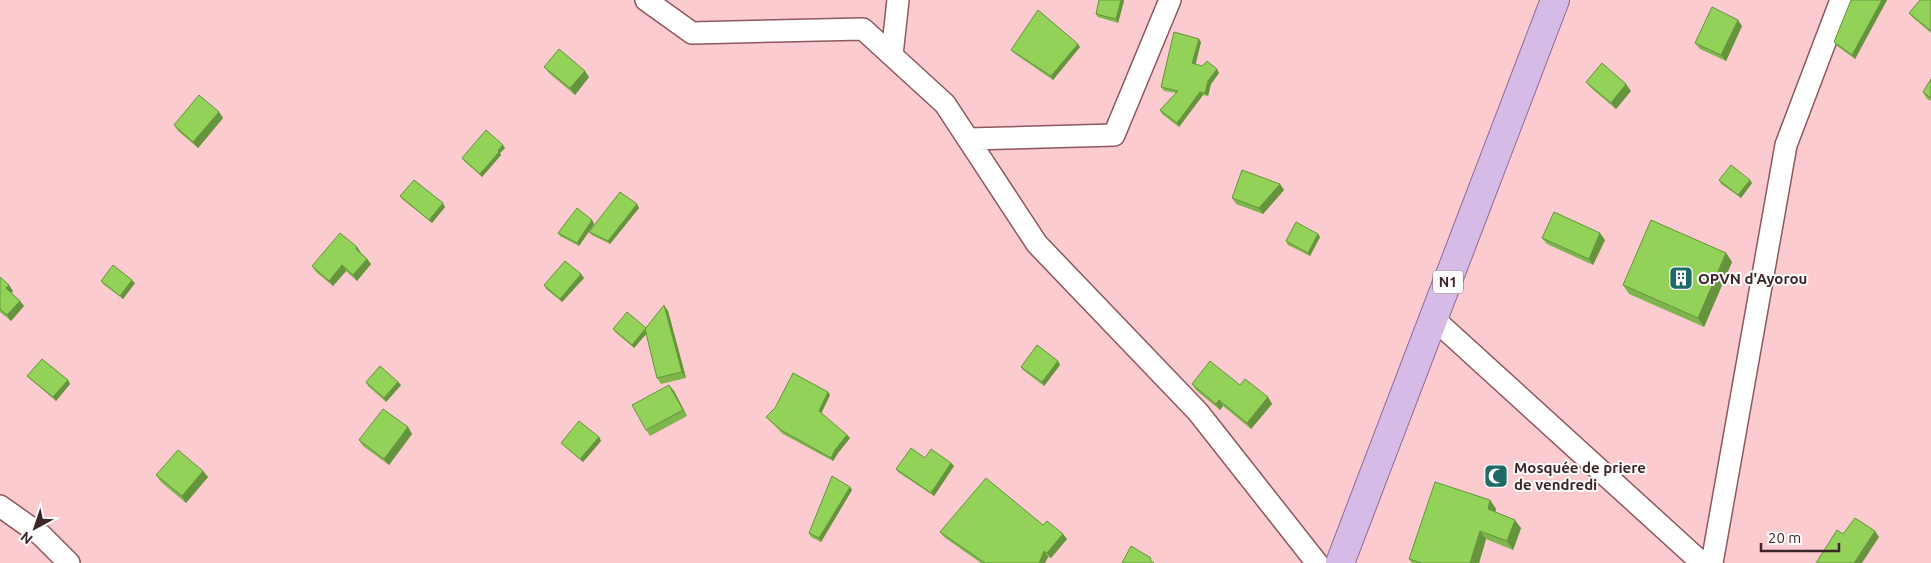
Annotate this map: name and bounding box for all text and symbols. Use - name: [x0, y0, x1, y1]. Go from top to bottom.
- building icon: OPVN d'Ayorou: [1668, 265, 1694, 291]
- road number: N1: [1433, 270, 1463, 294]
- place label: OPVN d'Ayorou: [1698, 270, 1807, 287]
- place label: Mosquée de priere de vendredi: [1514, 459, 1646, 493]
- mosque icon: Mosquée de priere de vendredi: [1483, 463, 1509, 489]
- north arrow: [10, 503, 60, 553]
- scale bar: [1761, 520, 1838, 552]
- text: N: [17, 528, 36, 547]
- text: 20 m: [1768, 529, 1801, 546]

